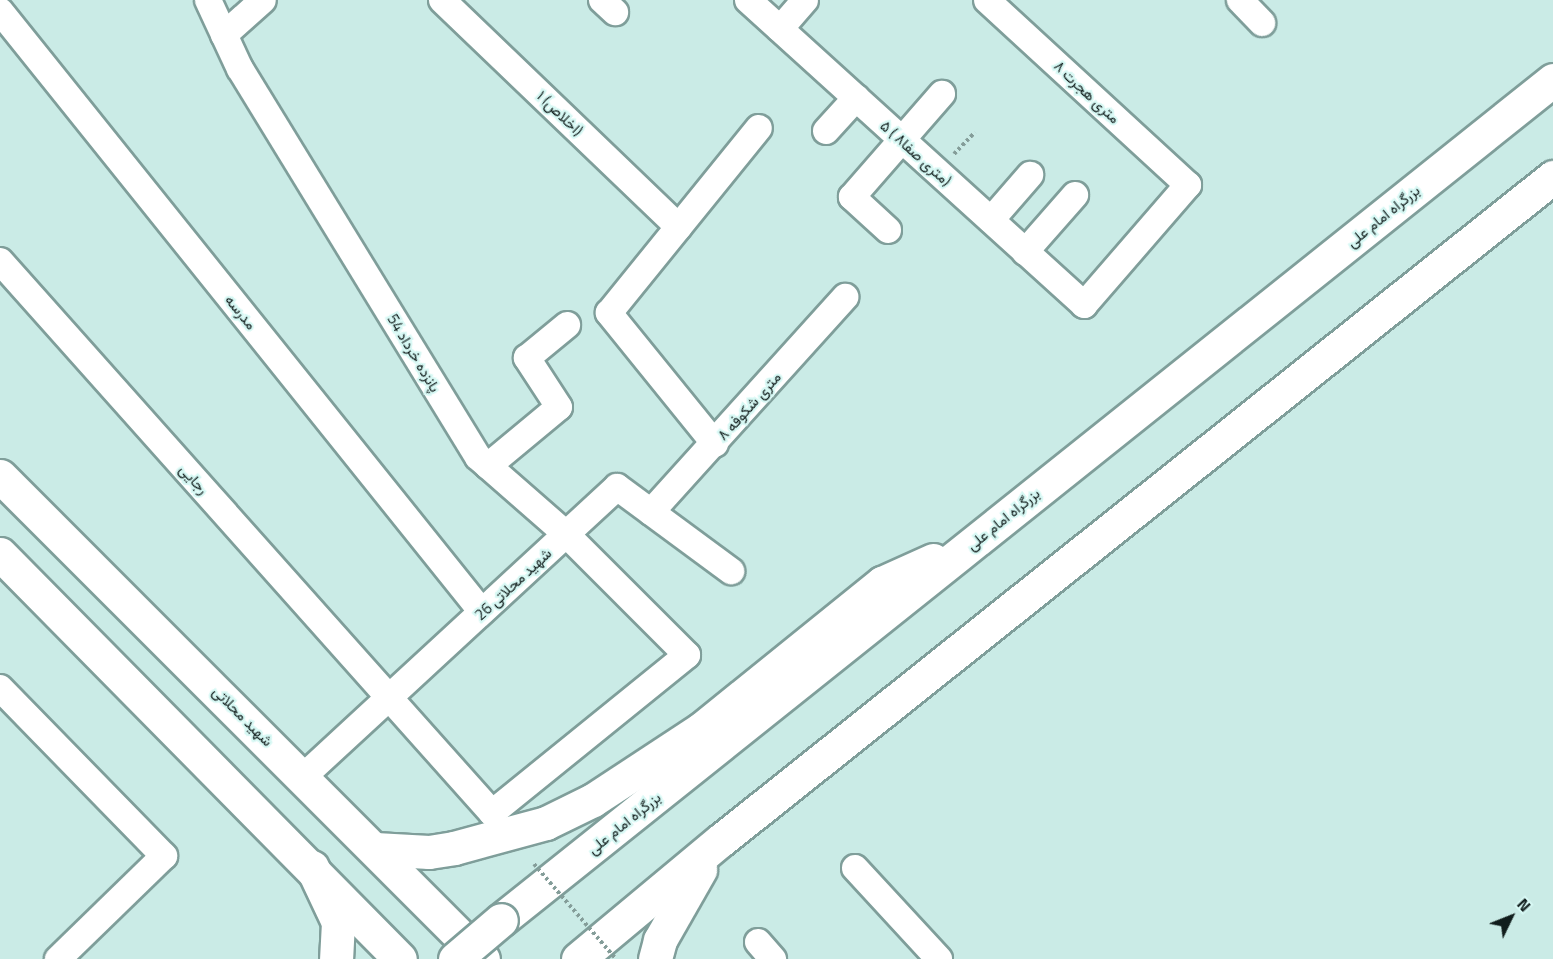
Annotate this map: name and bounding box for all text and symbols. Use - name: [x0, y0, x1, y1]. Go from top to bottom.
- street label: ۸ متری هجرت: [1050, 57, 1124, 127]
- street label: ۱ (اخلاص): [533, 87, 587, 139]
- street label: ۵ ( ۸متری صفا): [877, 116, 955, 190]
- street label: بزرگراه امام علی: [1343, 181, 1423, 251]
- street label: مدرسه: [222, 291, 260, 333]
- street label: پانزده خرداد 54: [384, 311, 444, 395]
- street label: ۸ متری شکوفه: [714, 368, 784, 444]
- street label: رجایی: [176, 460, 212, 498]
- street label: بزرگراه امام علی: [963, 484, 1043, 554]
- street label: شهید محلاتی 26: [471, 544, 555, 624]
- street label: شهید محلاتی: [209, 682, 277, 750]
- street label: بزرگراه امام علی: [584, 788, 664, 858]
- north arrow: [1481, 887, 1541, 947]
- text: N: [1512, 892, 1537, 917]

